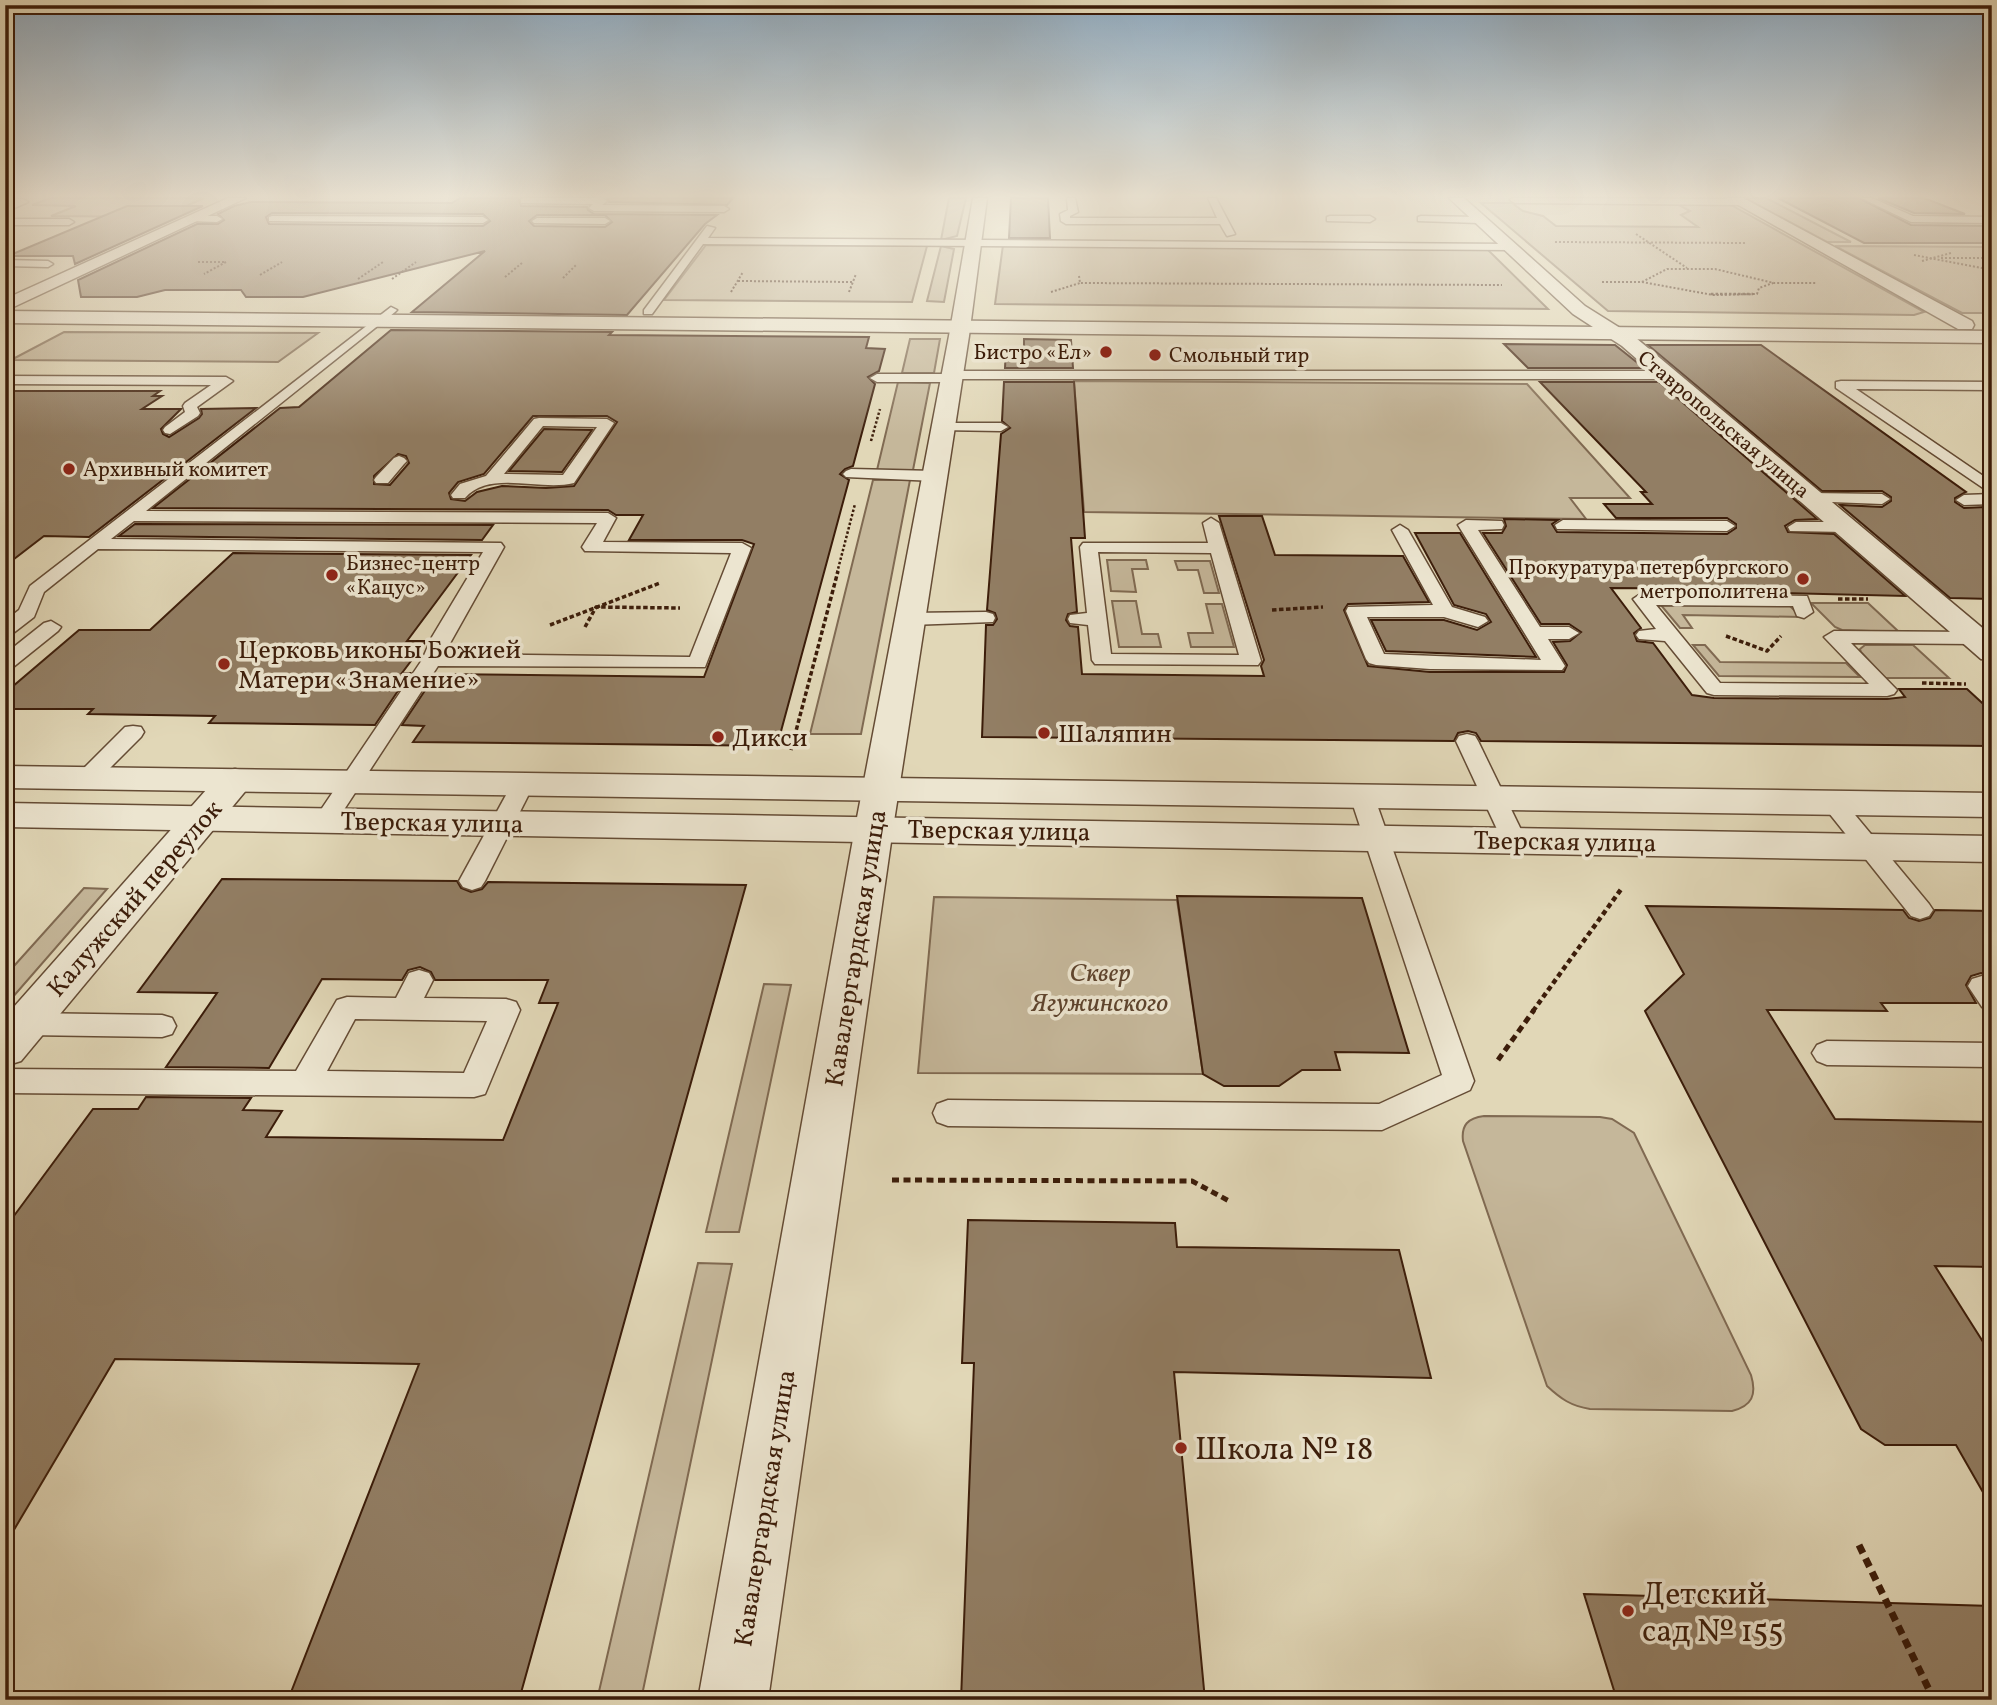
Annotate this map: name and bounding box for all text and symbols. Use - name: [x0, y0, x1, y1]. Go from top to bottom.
- place label: Бистро «Ел»: [974, 339, 1092, 368]
- place label: Смольный тир: [1169, 342, 1309, 371]
- marker: Бистро «Ел»: [1098, 344, 1114, 360]
- street label: Ставропольская улица: [1631, 344, 1815, 506]
- marker: Смольный тир: [1147, 347, 1163, 363]
- place label: Архивный комитет: [83, 456, 268, 485]
- marker: Архивный комитет: [61, 461, 77, 477]
- place label: Бизнес-центр «Кацус»: [346, 550, 480, 603]
- place label: Прокуратура петербургского метрополитена: [1508, 554, 1789, 607]
- marker: Бизнес-центр «Кацус»: [324, 567, 340, 583]
- marker: Прокуратура петербургского метрополитена: [1795, 571, 1811, 587]
- place label: Церковь иконы Божией Матери «Знамение»: [238, 633, 521, 699]
- marker: Церковь иконы Божией Матери «Знамение»: [216, 656, 232, 672]
- place label: Шаляпин: [1058, 717, 1172, 753]
- place label: Дикси: [732, 721, 808, 757]
- marker: Шаляпин: [1036, 725, 1052, 741]
- marker: Дикси: [710, 729, 726, 745]
- street label: Калужский переулок: [40, 793, 231, 1006]
- street label: Тверская улица: [340, 804, 524, 844]
- street label: Кавалергардская улица: [817, 807, 897, 1089]
- street label: Тверская улица: [907, 812, 1091, 852]
- street label: Тверская улица: [1473, 823, 1657, 863]
- park label: Сквер Ягужинского: [1031, 956, 1168, 1022]
- street label: Кавалергардская улица: [726, 1367, 806, 1649]
- place label: Школа № 18: [1195, 1429, 1373, 1473]
- marker: Школа № 18: [1173, 1440, 1189, 1456]
- place label: Детский сад № 155: [1642, 1574, 1784, 1655]
- marker: Детский сад № 155: [1620, 1603, 1636, 1619]

